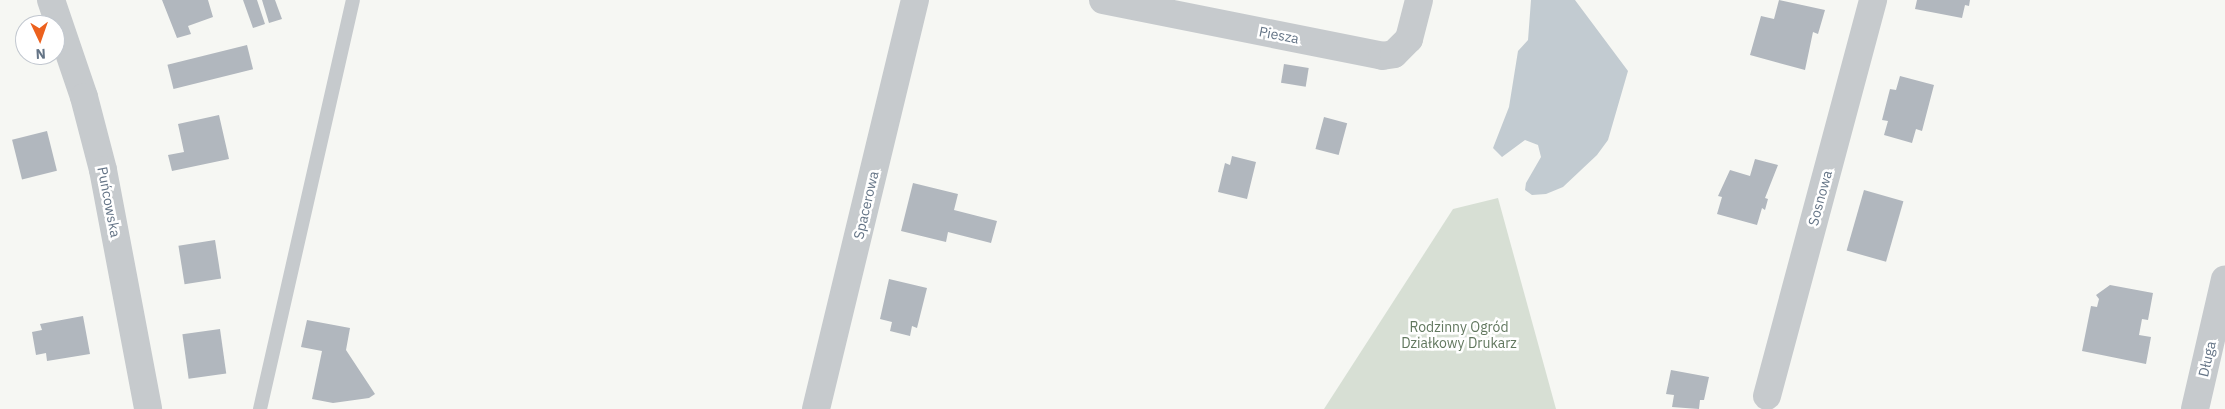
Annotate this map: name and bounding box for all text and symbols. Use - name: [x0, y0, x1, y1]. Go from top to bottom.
- north arrow: [15, 15, 65, 65]
- street label: Piesza: [1258, 23, 1300, 47]
- text: N: [35, 45, 46, 63]
- street label: Puńcowska: [94, 165, 124, 239]
- street label: Sosnowa: [1805, 168, 1835, 228]
- street label: Spacerowa: [850, 169, 882, 241]
- park label: Rodzinny Ogród Działkowy Drukarz: [1401, 319, 1517, 352]
- street label: Długa: [2195, 340, 2219, 378]

